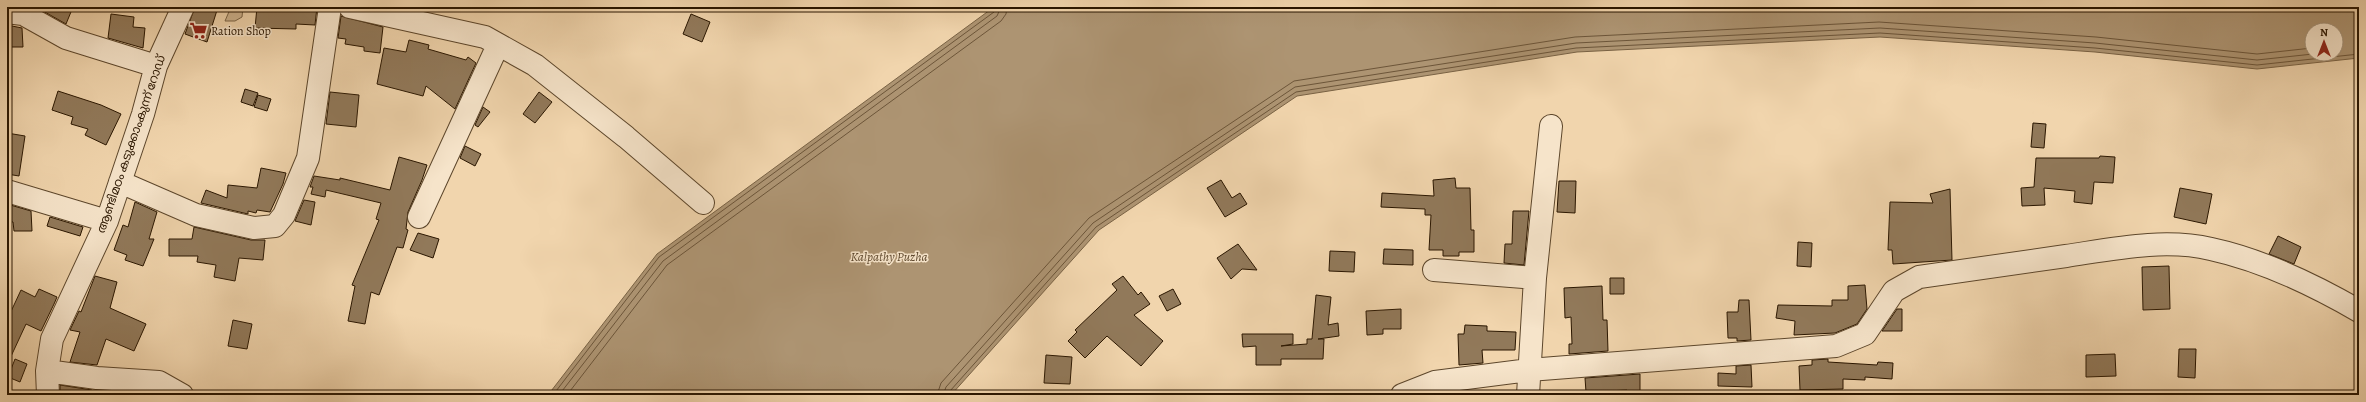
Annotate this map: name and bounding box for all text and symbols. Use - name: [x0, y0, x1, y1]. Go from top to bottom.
- supermarket icon: Ration Shop: [188, 21, 208, 41]
- north arrow: [2304, 22, 2344, 62]
- place label: Ration Shop: [211, 23, 271, 39]
- text: N: [2320, 25, 2328, 40]
- street label: ആണ്ടിമഠം കടുക്കാംകുന്ന് റോഡ്: [93, 52, 169, 235]
- water label: Kalpathy Puzha: [850, 248, 928, 265]

